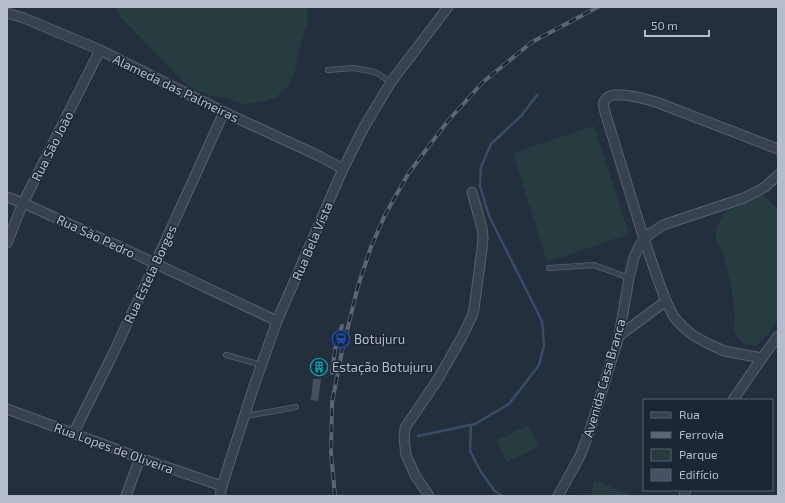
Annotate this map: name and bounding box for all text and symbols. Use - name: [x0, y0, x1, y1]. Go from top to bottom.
- scale bar: [645, 12, 709, 38]
- text: 50 m: [651, 18, 678, 32]
- street label: Alameda das Palmeiras: [110, 51, 242, 125]
- street label: Rua São João: [28, 108, 76, 184]
- street label: Rua Bela Vista: [288, 199, 336, 283]
- street label: Rua São Pedro: [54, 211, 138, 261]
- street label: Rua Estela Borges: [120, 222, 180, 326]
- street label: Avenida Casa Branca: [579, 317, 629, 439]
- station icon: Botujuru: [331, 329, 351, 349]
- place label: Botujuru: [354, 331, 405, 347]
- building icon: Estação Botujuru: [309, 357, 329, 377]
- place label: Estação Botujuru: [332, 359, 433, 376]
- legend: [643, 399, 773, 491]
- text: Rua: [679, 407, 700, 421]
- street label: Rua Lopes de Oliveira: [52, 419, 176, 477]
- text: Ferrovia: [679, 427, 724, 441]
- text: Parque: [679, 447, 717, 461]
- text: Edifício: [679, 467, 719, 481]

